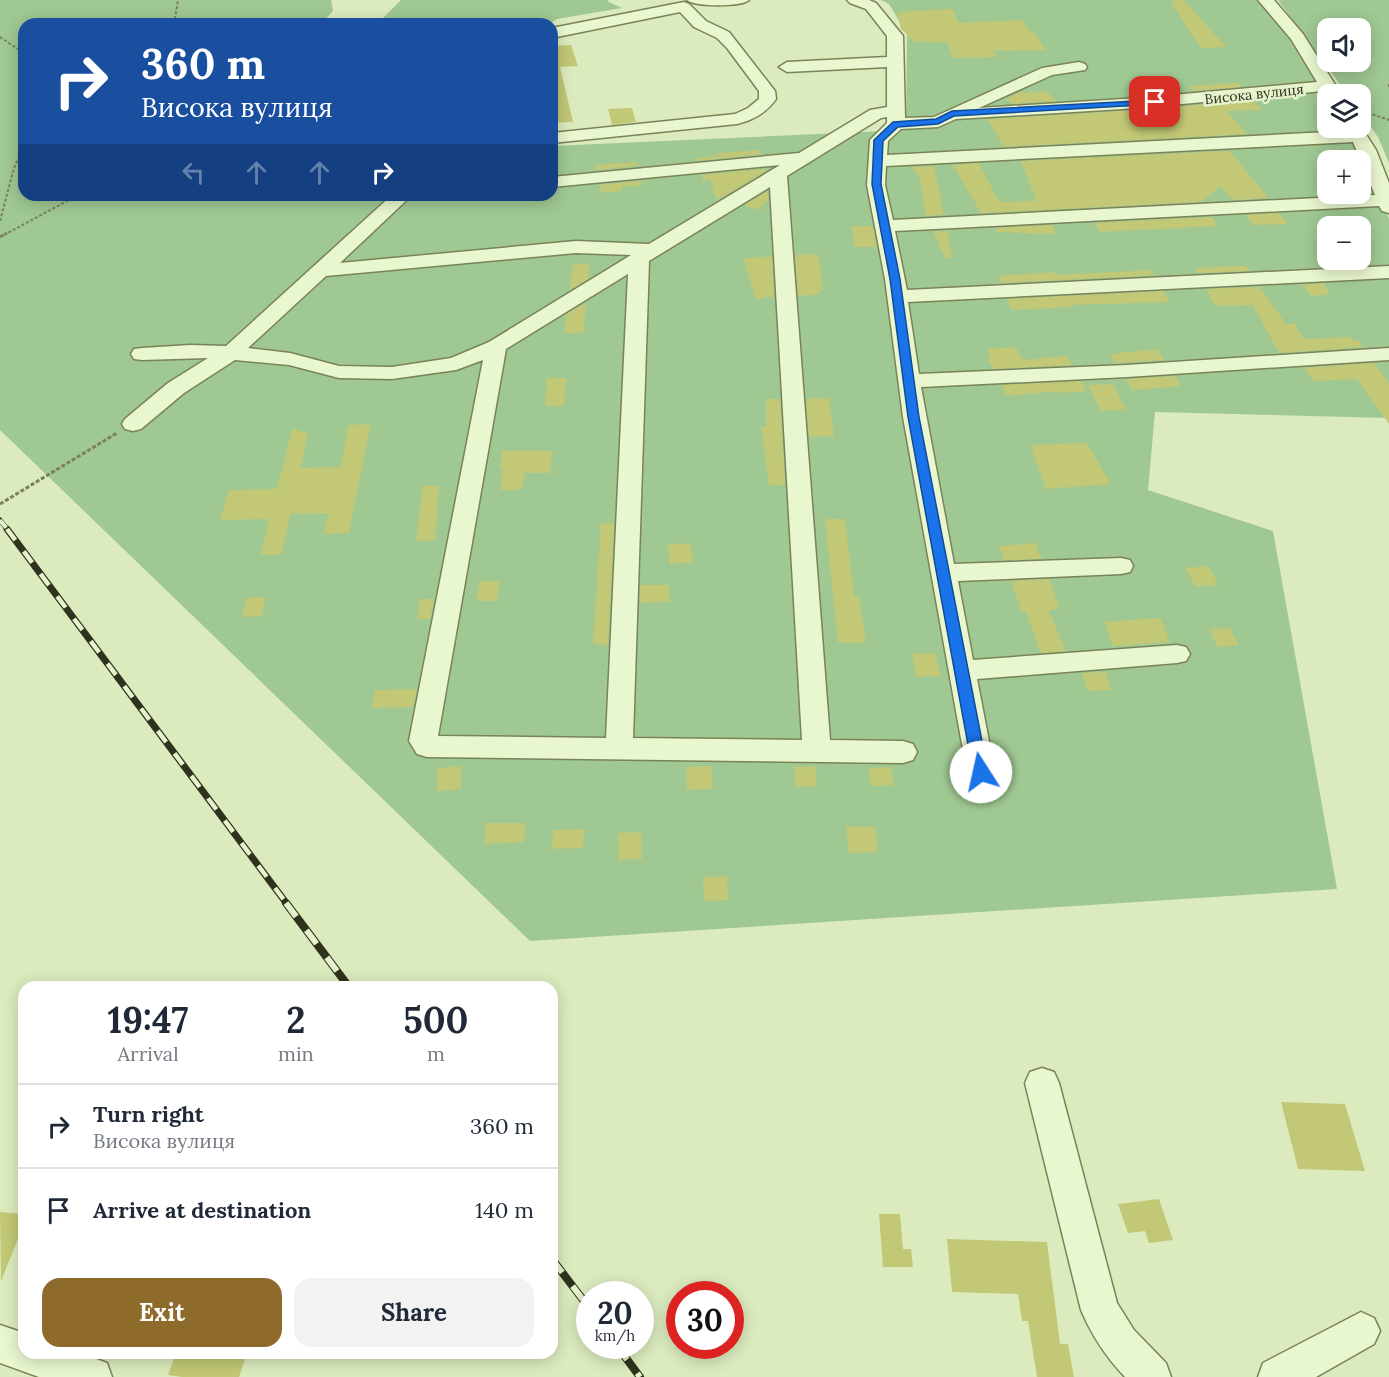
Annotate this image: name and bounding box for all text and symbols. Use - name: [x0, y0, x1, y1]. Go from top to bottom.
- map controls: [1317, 18, 1371, 270]
- button: sound: [1317, 18, 1371, 72]
- text: 360 m: [141, 37, 265, 91]
- icon: right: [42, 42, 120, 120]
- pin: [1129, 76, 1180, 127]
- street label: Висока вулиця: [1204, 80, 1304, 108]
- button: layers: [1317, 84, 1371, 138]
- icon: arrive: [1138, 85, 1171, 118]
- text: Висока вулиця: [141, 90, 333, 124]
- button: +: [1317, 150, 1371, 204]
- icon: left: [177, 156, 210, 189]
- icon: ahead: [240, 156, 273, 189]
- icon: ahead: [303, 156, 336, 189]
- icon: right: [366, 156, 399, 189]
- button: −: [1317, 216, 1371, 270]
- position arrow: [949, 740, 1013, 804]
- text: 19:47: [108, 997, 188, 1043]
- text: 2: [286, 997, 305, 1043]
- text: 500: [403, 997, 468, 1043]
- text: Arrival: [117, 1041, 179, 1066]
- text: min: [278, 1041, 314, 1066]
- text: m: [427, 1041, 445, 1066]
- text: Turn right: [93, 1100, 204, 1128]
- icon: right: [42, 1110, 75, 1143]
- text: 360 m: [470, 1112, 534, 1140]
- text: Висока вулиця: [93, 1128, 235, 1153]
- icon: arrive: [42, 1194, 75, 1227]
- text: Arrive at destination: [93, 1196, 311, 1224]
- text: 140 m: [475, 1196, 534, 1224]
- button: Exit: [42, 1278, 282, 1347]
- button: Share: [294, 1278, 534, 1347]
- speed limit sign: 30: [666, 1281, 744, 1359]
- text: 20: [597, 1294, 633, 1332]
- text: km/h: [595, 1326, 635, 1345]

